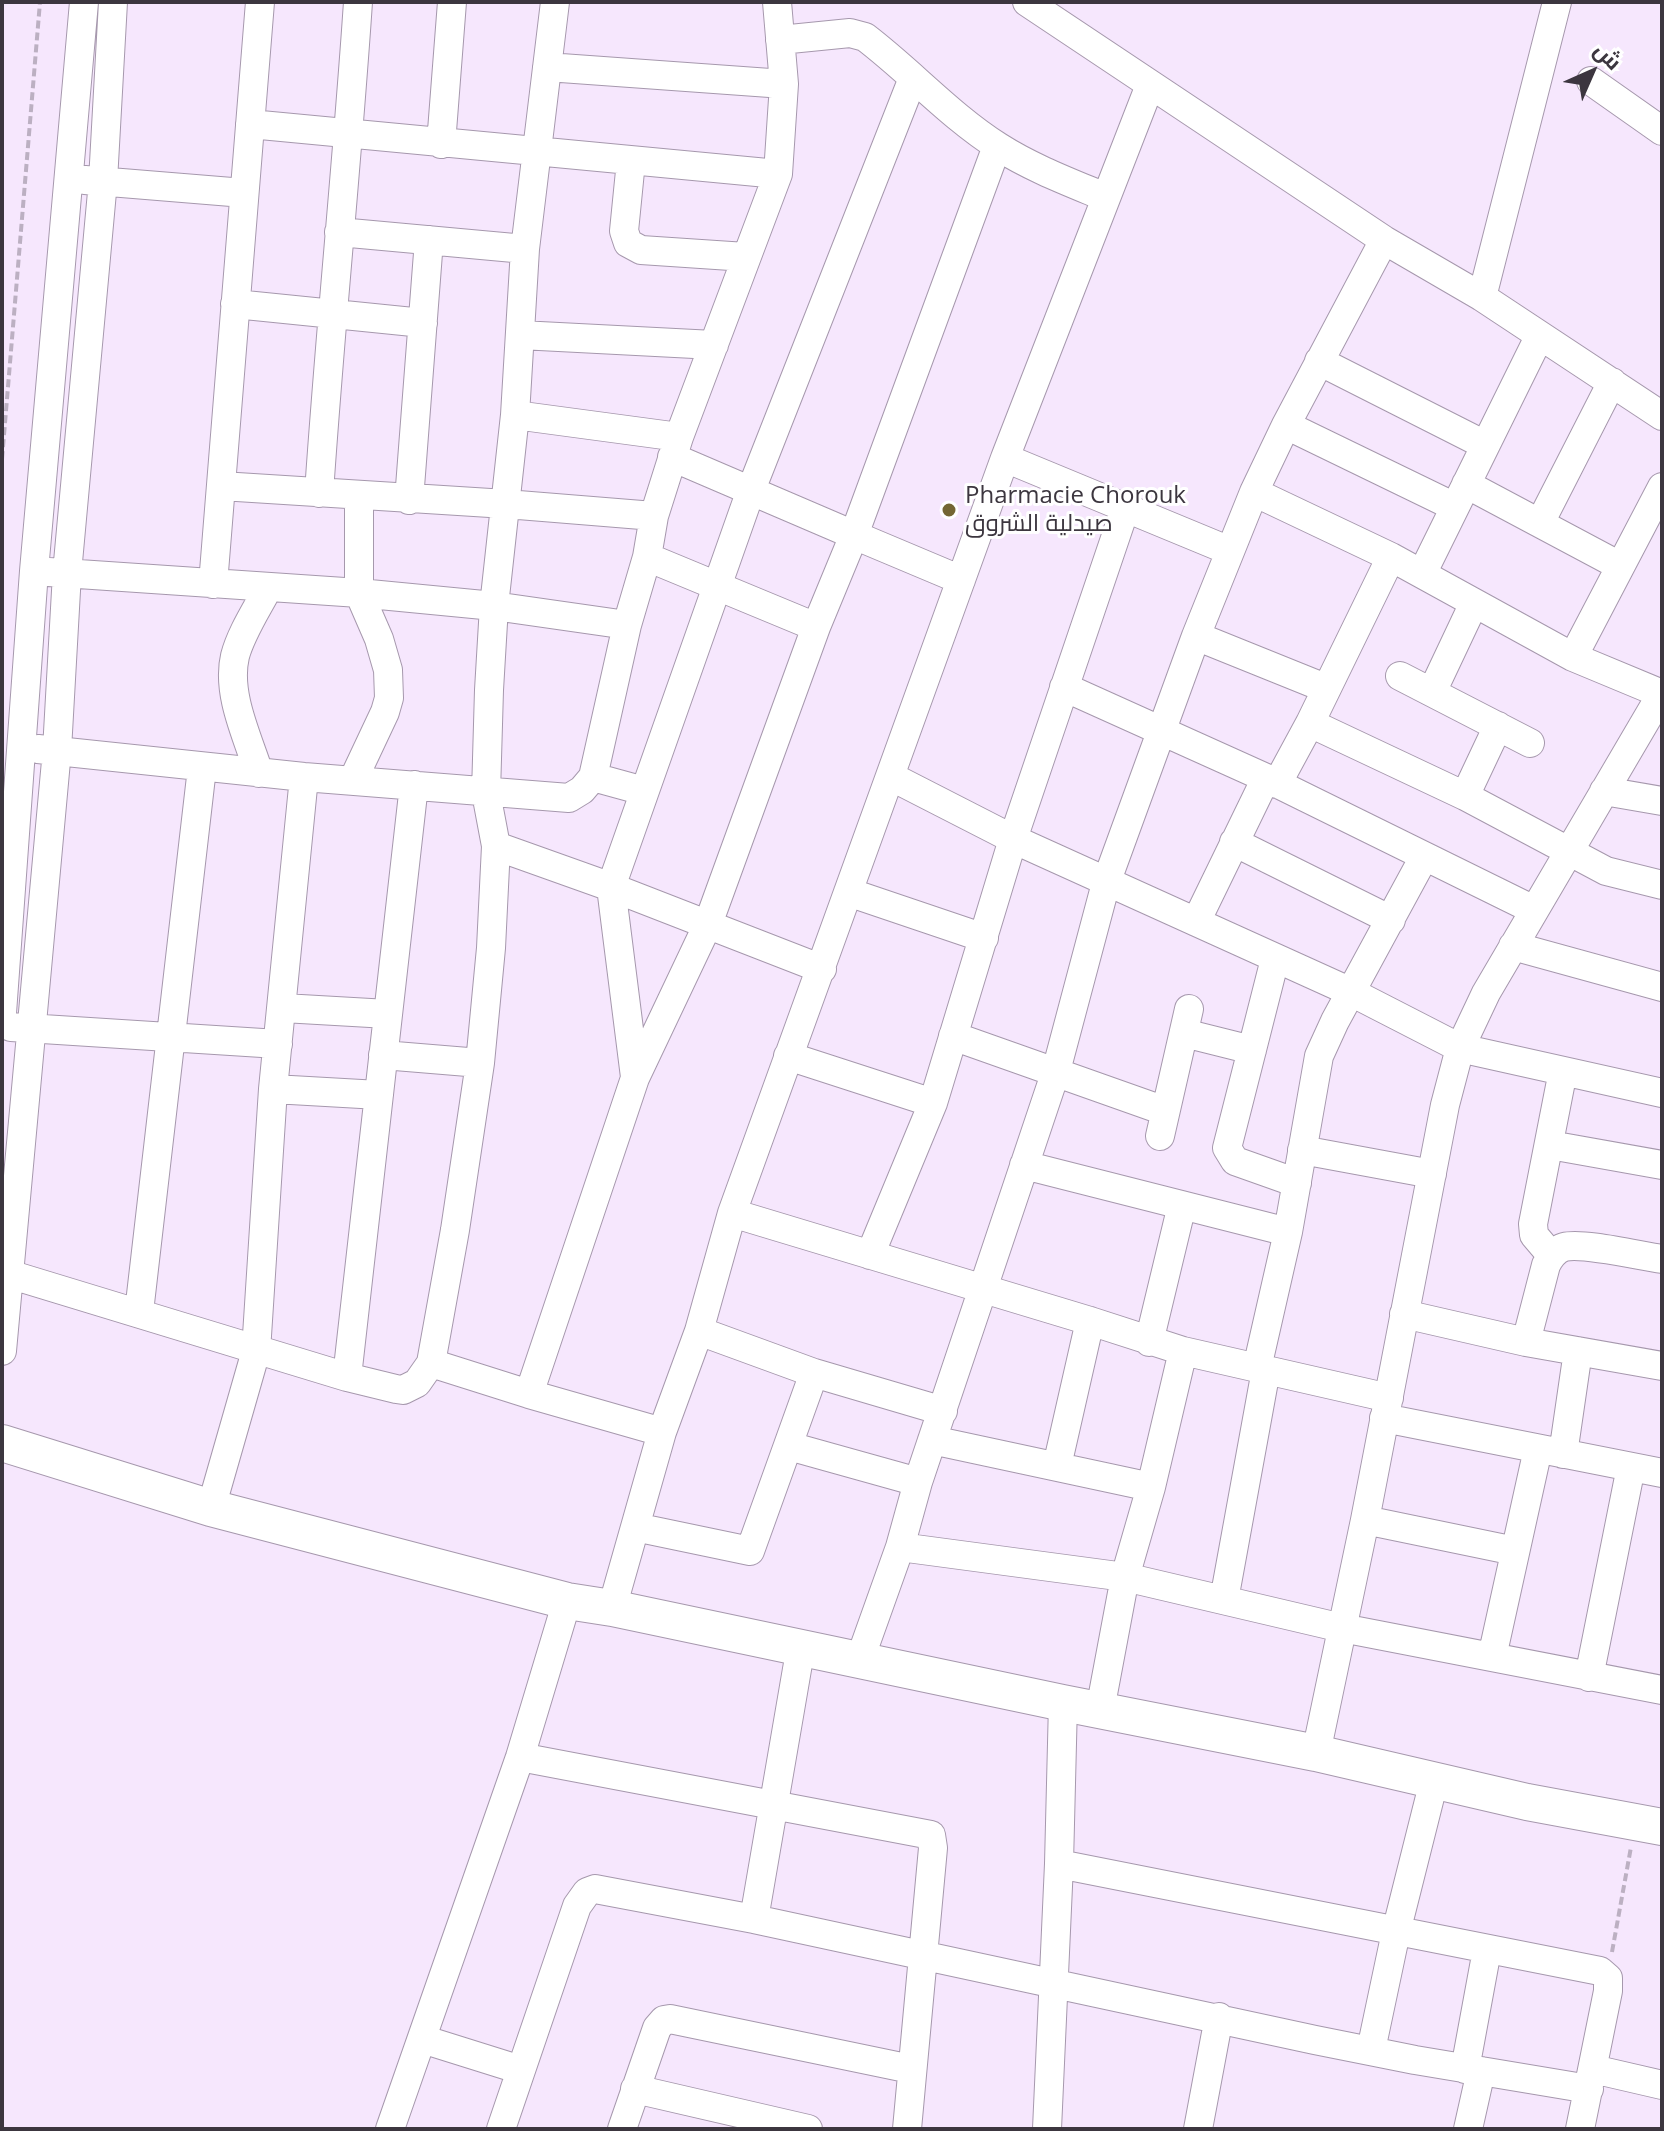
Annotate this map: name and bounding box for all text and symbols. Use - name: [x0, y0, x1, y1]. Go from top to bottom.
- north arrow: [1552, 32, 1632, 112]
- text: ش: [1588, 34, 1630, 76]
- place label: Pharmacie Chorouk صيدلية الشروق: [965, 482, 1186, 538]
- marker: Pharmacie Chorouk صيدلية الشروق: [940, 501, 958, 519]

